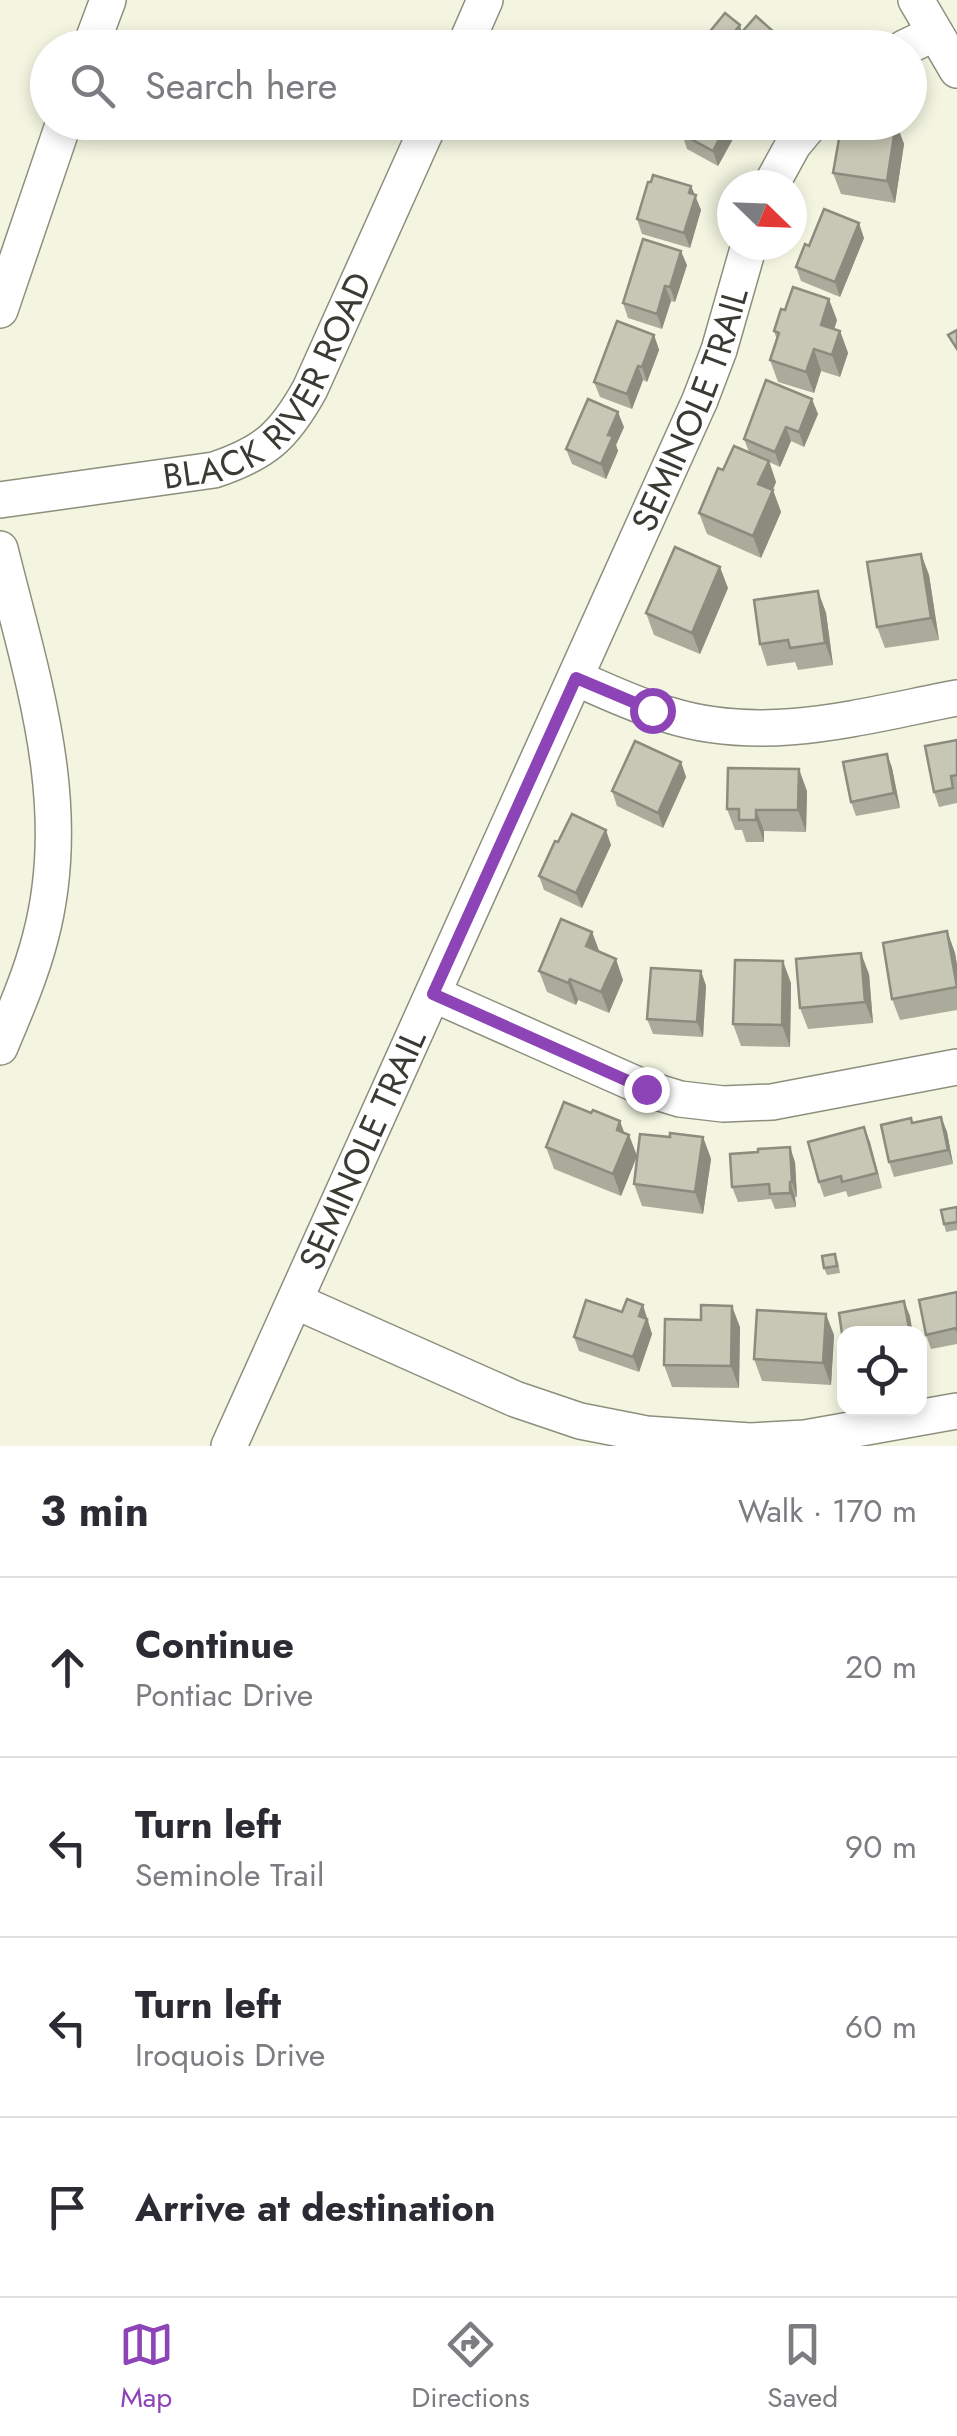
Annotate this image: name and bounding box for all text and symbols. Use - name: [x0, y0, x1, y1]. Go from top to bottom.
- search box: [30, 30, 927, 140]
- icon: search: [65, 58, 120, 113]
- text: Search here: [145, 58, 337, 113]
- north arrow: [717, 170, 807, 260]
- street label: BLACK RIVER ROAD: [160, 264, 384, 502]
- street label: SEMINOLE TRAIL: [619, 281, 761, 539]
- route start: [630, 688, 676, 734]
- street label: SEMINOLE TRAIL: [286, 1021, 439, 1278]
- route end: [624, 1067, 670, 1113]
- map controls: [837, 1326, 927, 1416]
- button: locate: [837, 1326, 927, 1416]
- text: 3 min: [40, 1481, 149, 1542]
- text: Walk · 170 m: [738, 1488, 917, 1534]
- text: Continue: [135, 1617, 294, 1672]
- icon: ahead: [40, 1640, 95, 1695]
- text: 20 m: [845, 1644, 917, 1690]
- text: Pontiac Drive: [135, 1672, 313, 1718]
- text: Turn left: [135, 1797, 281, 1852]
- icon: left: [40, 1820, 95, 1875]
- text: 90 m: [845, 1824, 917, 1870]
- text: Seminole Trail: [135, 1852, 324, 1898]
- text: Turn left: [135, 1977, 281, 2032]
- icon: left: [40, 2000, 95, 2055]
- text: 60 m: [845, 2004, 917, 2050]
- text: Iroquois Drive: [135, 2032, 325, 2078]
- icon: arrive: [40, 2180, 95, 2235]
- text: Arrive at destination: [135, 2180, 496, 2235]
- tab: Map: [119, 2317, 174, 2418]
- tab: Directions: [411, 2317, 530, 2418]
- tab: Saved: [767, 2317, 838, 2418]

